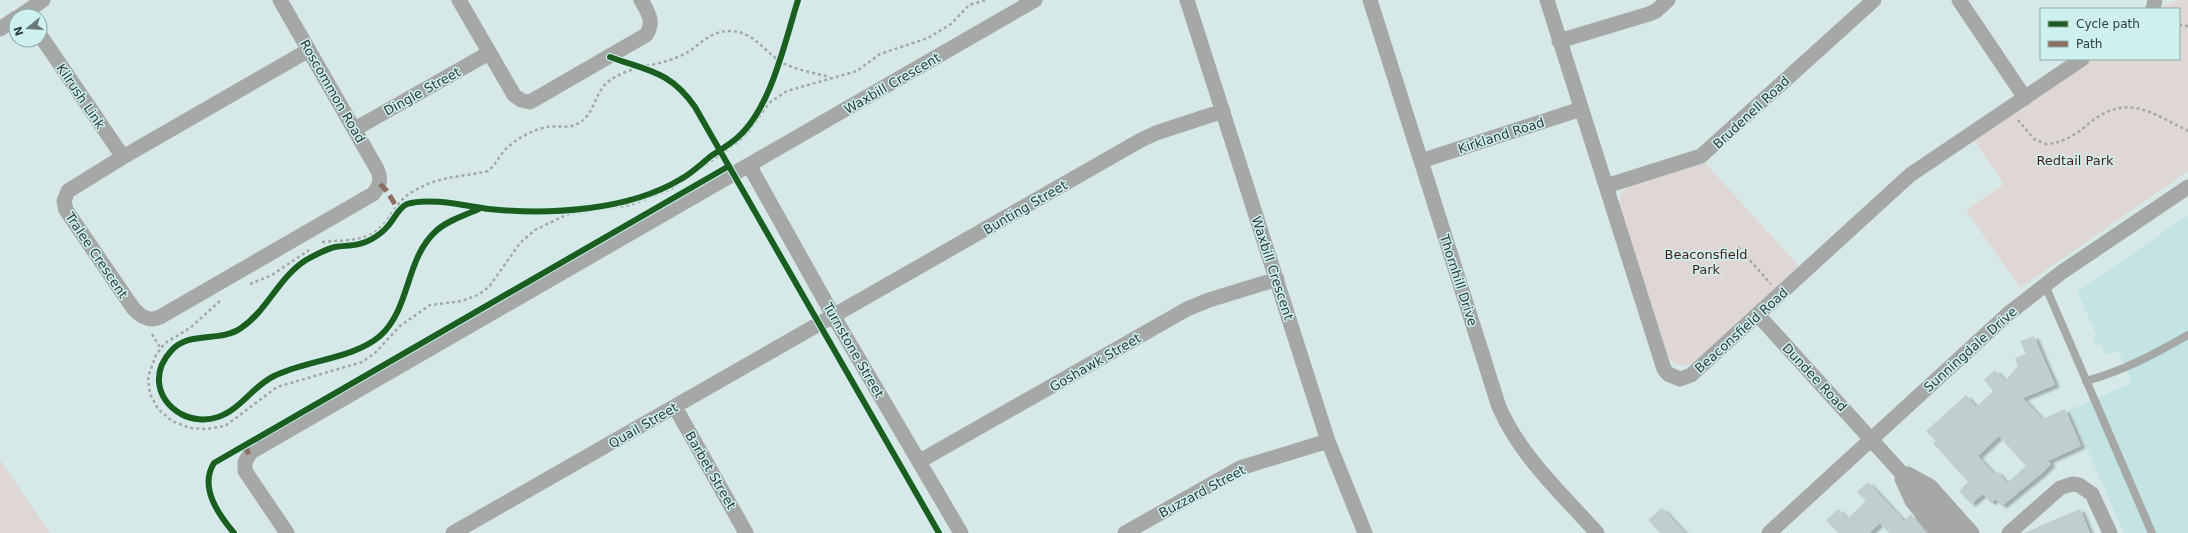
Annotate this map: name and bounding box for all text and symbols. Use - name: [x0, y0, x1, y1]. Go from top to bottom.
- north arrow: [8, 8, 48, 48]
- legend: [2040, 8, 2180, 60]
- text: Cycle path: [2076, 17, 2140, 31]
- text: N: [11, 25, 27, 37]
- street label: Roscommon Road: [297, 37, 368, 145]
- text: Path: [2076, 37, 2102, 51]
- street label: Waxbill Crescent: [842, 50, 943, 117]
- street label: Kilrush Link: [53, 61, 108, 132]
- street label: Dingle Street: [381, 64, 463, 119]
- street label: Brudenell Road: [1710, 73, 1793, 152]
- street label: Kirkland Road: [1456, 114, 1546, 156]
- park label: Redtail Park: [2036, 153, 2114, 168]
- street label: Bunting Street: [981, 177, 1070, 237]
- street label: Tralee Crescent: [62, 209, 131, 301]
- street label: Waxbill Crescent: [1249, 214, 1296, 322]
- street label: Thornhill Drive: [1436, 232, 1480, 328]
- park label: Beaconsfield Park: [1664, 247, 1748, 277]
- street label: Beaconsfield Road: [1692, 285, 1791, 376]
- street label: Turnstone Street: [820, 299, 887, 400]
- street label: Sunningdale Drive: [1921, 304, 2020, 395]
- street label: Goshawk Street: [1047, 330, 1144, 395]
- street label: Dundee Road: [1779, 340, 1850, 414]
- street label: Quail Street: [606, 400, 680, 451]
- street label: Barbet Street: [682, 429, 739, 512]
- street label: Buzzard Street: [1156, 462, 1248, 521]

